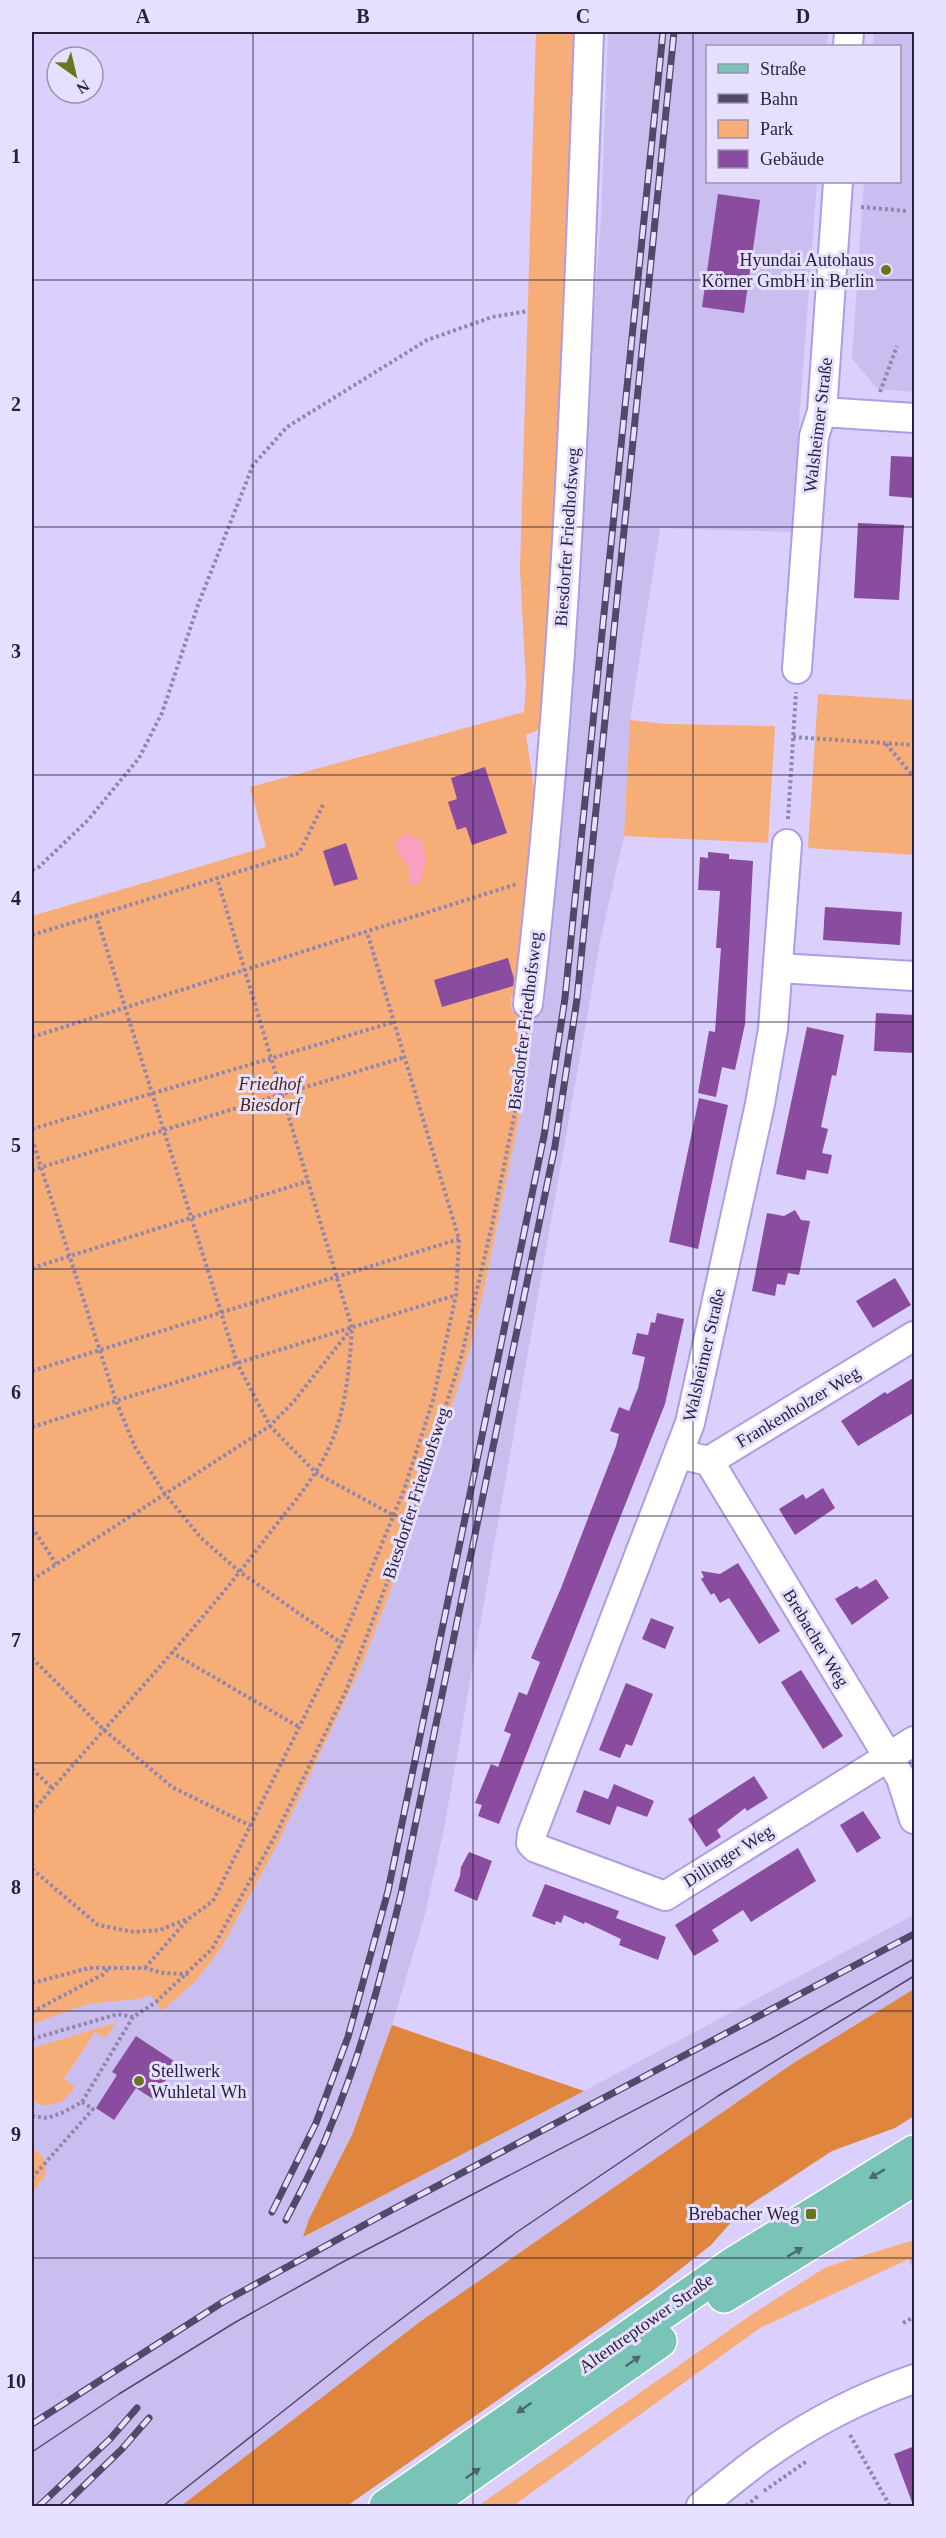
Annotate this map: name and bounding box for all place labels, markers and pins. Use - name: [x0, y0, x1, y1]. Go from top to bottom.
- place label: Hyundai Autohaus Körner GmbH in Berlin: [702, 250, 874, 291]
- marker: Hyundai Autohaus Körner GmbH in Berlin: [879, 263, 893, 277]
- place label: Stellwerk Wuhletal Wh: [151, 2061, 246, 2102]
- marker: Stellwerk Wuhletal Wh: [132, 2074, 146, 2088]
- place label: Brebacher Weg: [688, 2204, 799, 2224]
- marker: Brebacher Weg: [804, 2207, 818, 2221]

